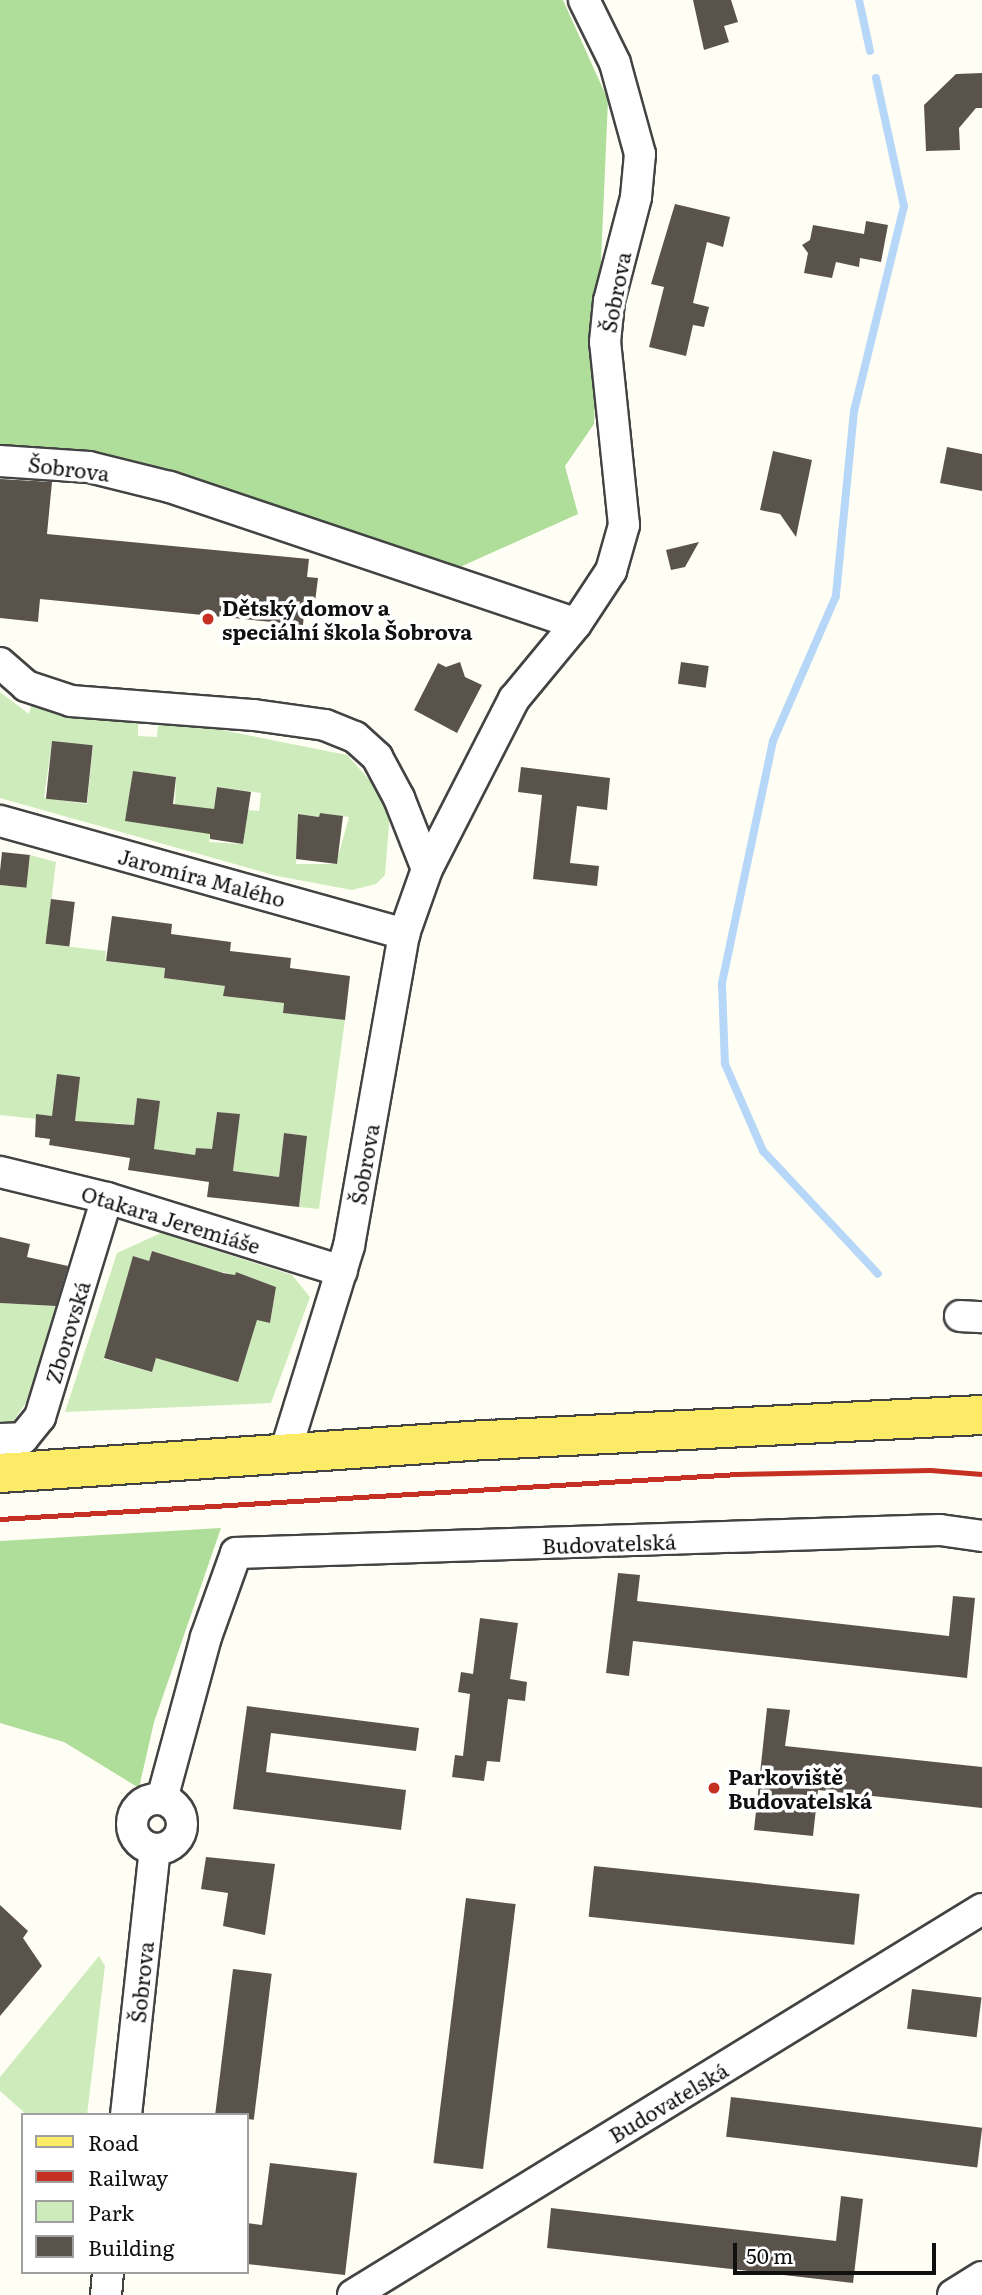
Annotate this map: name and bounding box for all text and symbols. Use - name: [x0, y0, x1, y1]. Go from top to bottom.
- street label: Šobrova: [595, 249, 635, 335]
- street label: Šobrova: [27, 451, 111, 485]
- place label: Dětský domov a speciální škola Šobrova: [222, 594, 472, 644]
- marker: Dětský domov a speciální škola Šobrova: [200, 611, 216, 627]
- street label: Jaromíra Malého: [116, 843, 288, 911]
- street label: Šobrova: [344, 1121, 384, 1207]
- street label: Otakara Jeremiáše: [79, 1180, 263, 1258]
- street label: Zborovská: [39, 1278, 95, 1386]
- street label: Budovatelská: [541, 1528, 677, 1558]
- place label: Parkoviště Budovatelská: [728, 1763, 872, 1813]
- marker: Parkoviště Budovatelská: [706, 1780, 722, 1796]
- street label: Šobrova: [124, 1940, 158, 2024]
- street label: Budovatelská: [604, 2057, 732, 2147]
- legend: [21, 2113, 248, 2274]
- text: Road: [88, 2126, 139, 2157]
- text: Railway: [88, 2161, 168, 2192]
- text: Park: [88, 2196, 134, 2227]
- scale bar: [737, 2228, 940, 2272]
- text: Building: [88, 2231, 174, 2262]
- text: 50 m: [746, 2239, 793, 2270]

